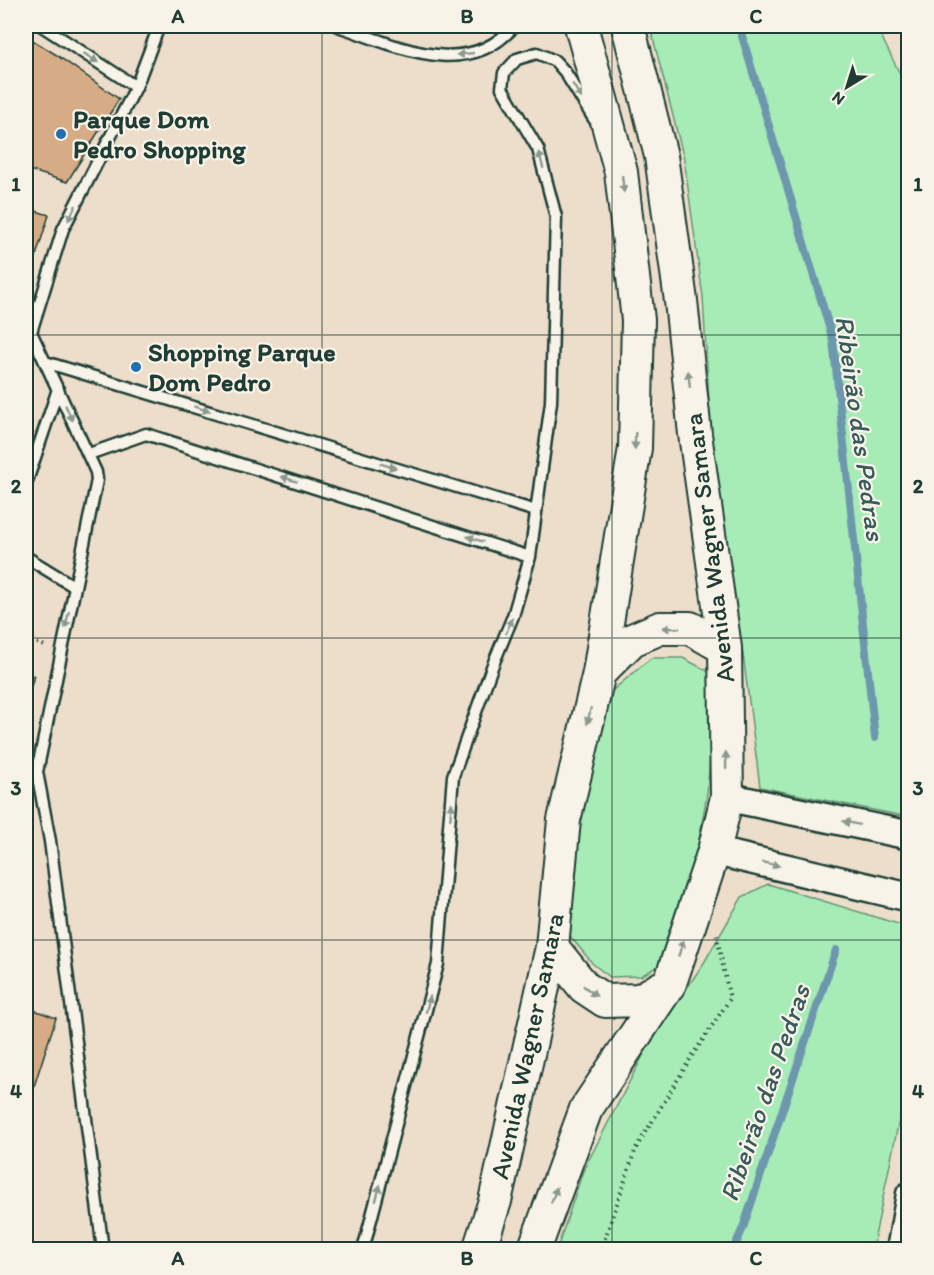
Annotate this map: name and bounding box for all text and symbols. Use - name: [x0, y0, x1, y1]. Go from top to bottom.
- text: A: [171, 4, 185, 28]
- text: B: [461, 4, 474, 28]
- text: C: [750, 4, 763, 28]
- one-way arrow: [455, 49, 474, 59]
- one-way arrow: [82, 52, 99, 63]
- north arrow: [817, 57, 877, 117]
- one-way arrow: [572, 83, 583, 99]
- text: N: [828, 88, 848, 109]
- place label: Parque Dom Pedro Shopping: [73, 103, 246, 165]
- marker: Parque Dom Pedro Shopping: [54, 127, 68, 141]
- one-way arrow: [536, 151, 545, 169]
- text: 1: [11, 172, 21, 196]
- text: 1: [913, 172, 923, 196]
- one-way arrow: [618, 174, 627, 193]
- one-way arrow: [67, 204, 77, 222]
- water label: Ribeirão das Pedras: [828, 313, 893, 544]
- place label: Shopping Parque Dom Pedro: [148, 336, 336, 398]
- marker: Shopping Parque Dom Pedro: [129, 360, 143, 374]
- one-way arrow: [684, 369, 694, 388]
- one-way arrow: [65, 405, 74, 422]
- one-way arrow: [193, 405, 211, 414]
- street label: Avenida Wagner Samara: [677, 411, 741, 685]
- one-way arrow: [630, 431, 639, 450]
- one-way arrow: [379, 462, 397, 471]
- text: 2: [11, 474, 22, 498]
- one-way arrow: [280, 474, 298, 484]
- text: 2: [913, 474, 924, 498]
- one-way arrow: [466, 534, 484, 543]
- one-way arrow: [62, 611, 72, 630]
- one-way arrow: [505, 617, 514, 635]
- one-way arrow: [662, 623, 681, 633]
- one-way arrow: [584, 706, 594, 725]
- one-way arrow: [722, 751, 731, 770]
- text: 3: [11, 776, 22, 800]
- text: 3: [913, 776, 924, 800]
- one-way arrow: [446, 802, 455, 821]
- one-way arrow: [841, 818, 860, 827]
- one-way arrow: [762, 860, 781, 869]
- street label: Avenida Wagner Samara: [483, 910, 571, 1182]
- one-way arrow: [677, 939, 687, 957]
- water label: Ribeirão das Pedras: [712, 979, 817, 1205]
- one-way arrow: [583, 984, 598, 996]
- one-way arrow: [423, 995, 433, 1013]
- text: 4: [10, 1079, 22, 1103]
- text: 4: [912, 1079, 924, 1103]
- one-way arrow: [374, 1184, 384, 1202]
- one-way arrow: [550, 1186, 560, 1204]
- text: A: [171, 1246, 185, 1270]
- text: B: [461, 1246, 474, 1270]
- text: C: [750, 1246, 763, 1270]

